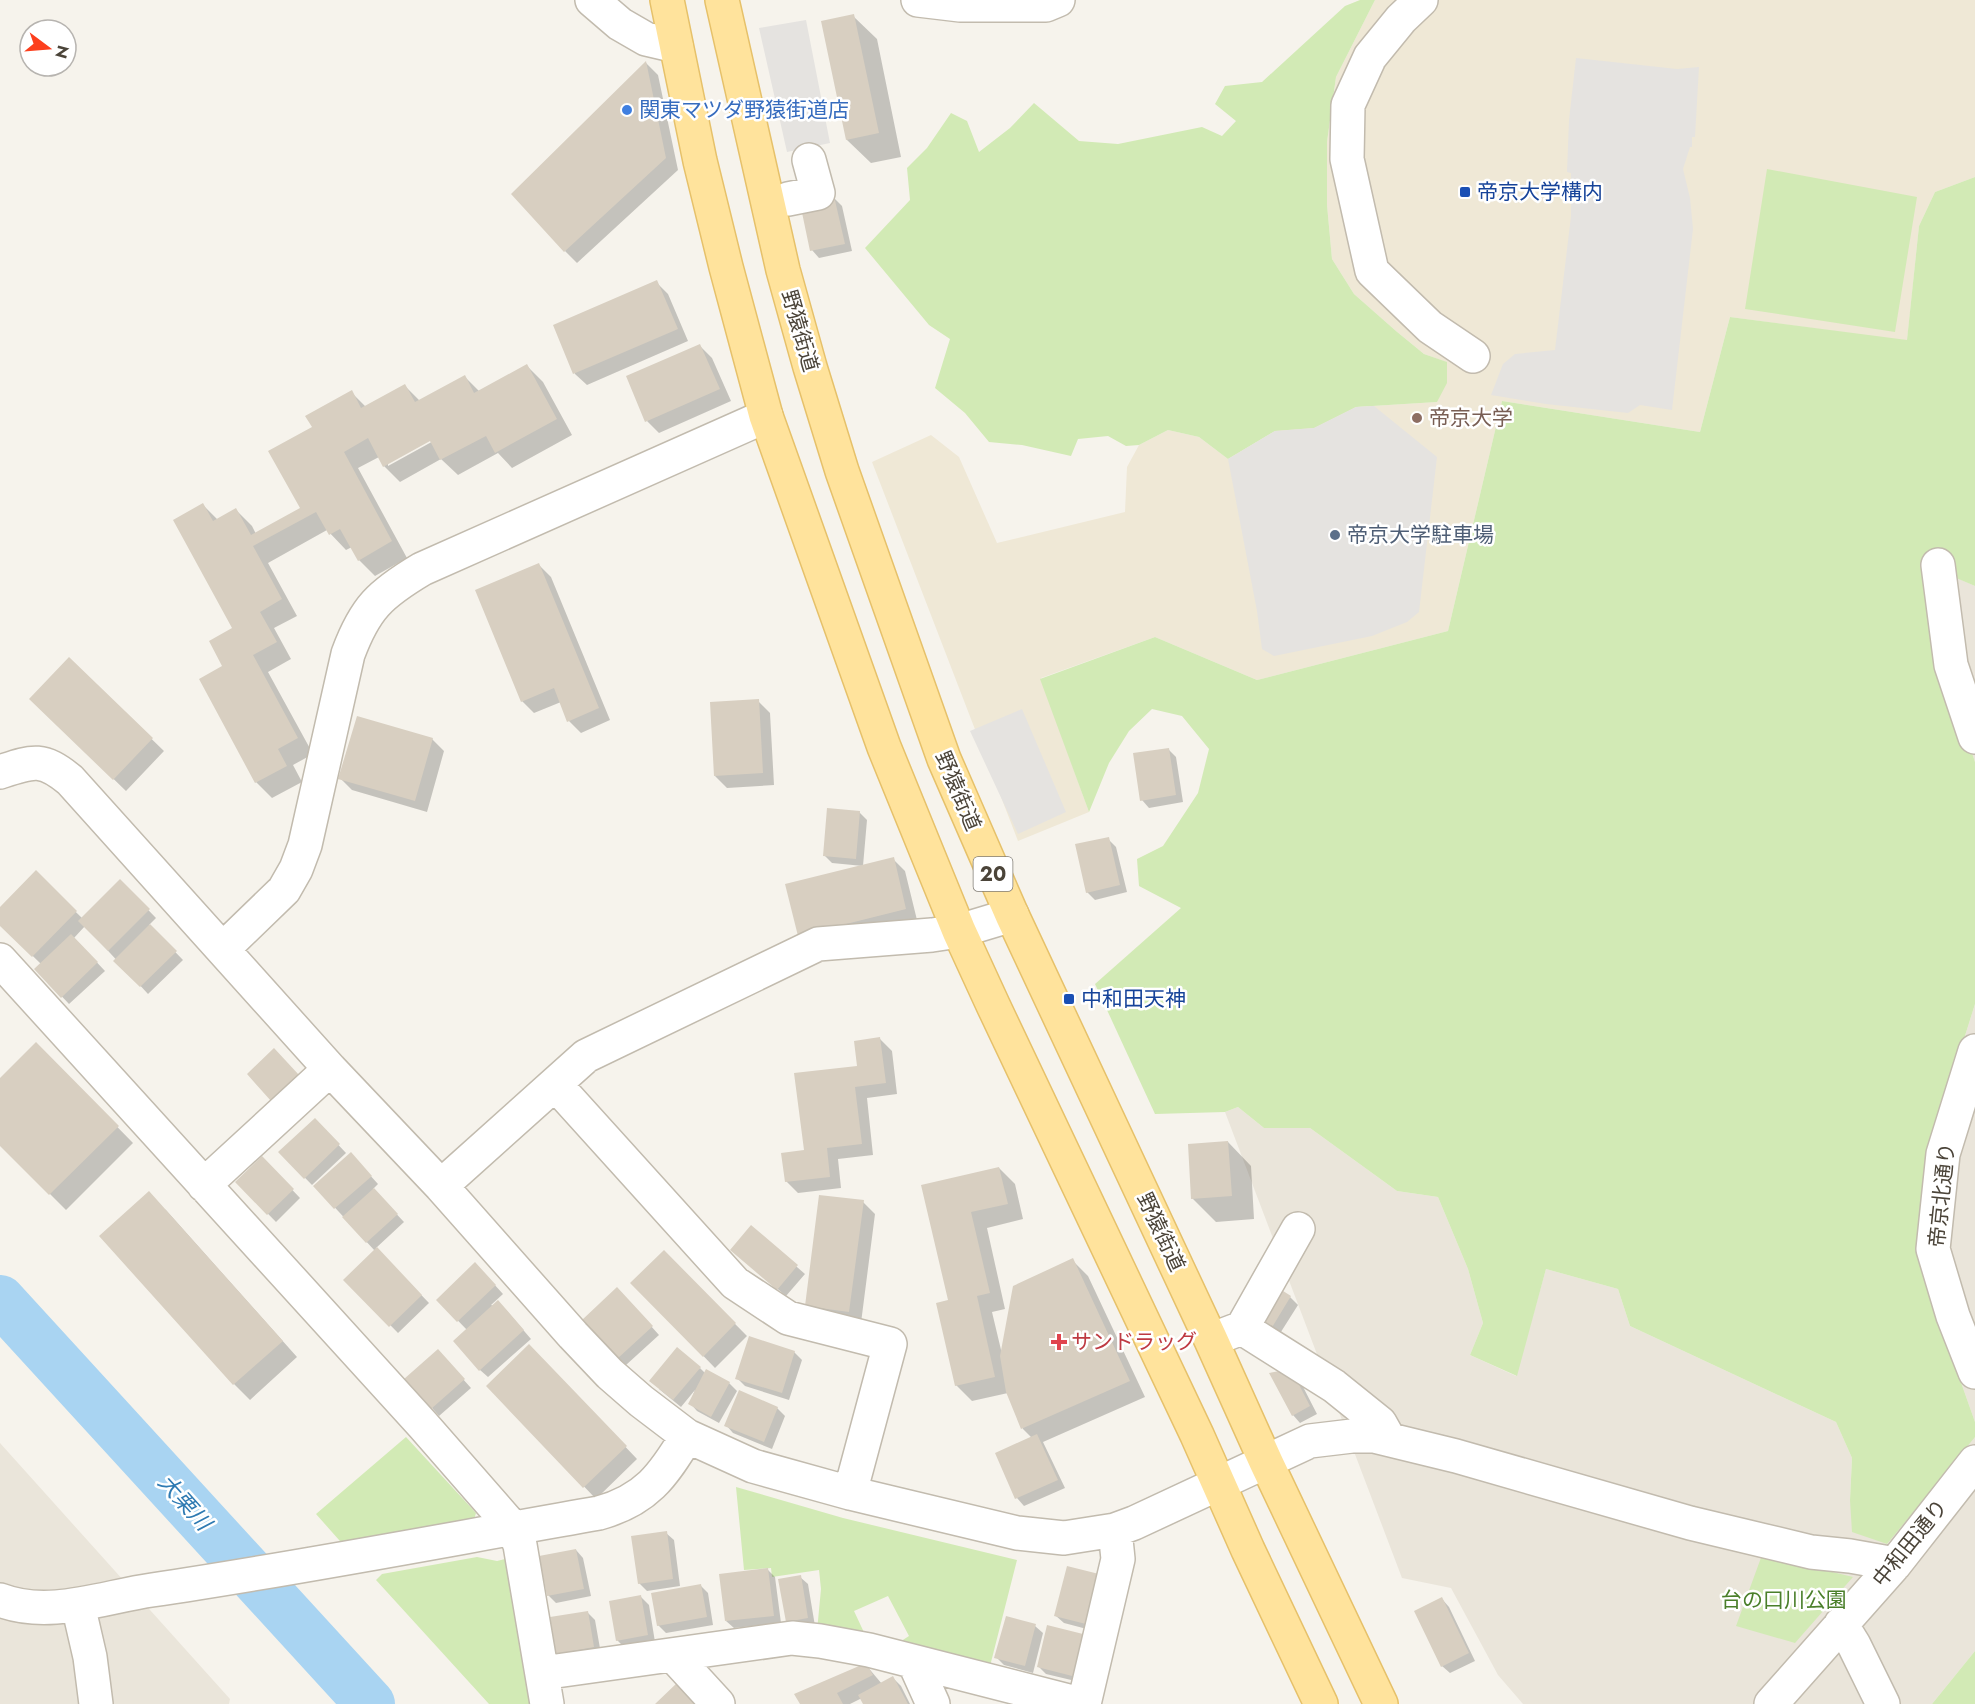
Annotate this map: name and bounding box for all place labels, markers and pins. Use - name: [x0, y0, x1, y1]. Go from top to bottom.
- place label: 関東マツダ野猿街道店: [639, 95, 849, 125]
- marker: 関東マツダ野猿街道店: [620, 103, 634, 117]
- place label: 帝京大学構内: [1477, 177, 1603, 207]
- marker: 帝京大学構内: [1458, 185, 1472, 199]
- place label: 帝京大学: [1429, 403, 1513, 433]
- marker: 帝京大学: [1410, 411, 1424, 425]
- place label: 帝京大学駐車場: [1347, 520, 1494, 550]
- marker: 帝京大学駐車場: [1328, 528, 1342, 542]
- place label: 中和田天神: [1081, 984, 1186, 1014]
- marker: 中和田天神: [1062, 992, 1076, 1006]
- place label: サンドラッグ: [1071, 1327, 1197, 1357]
- marker: サンドラッグ: [1052, 1335, 1066, 1349]

